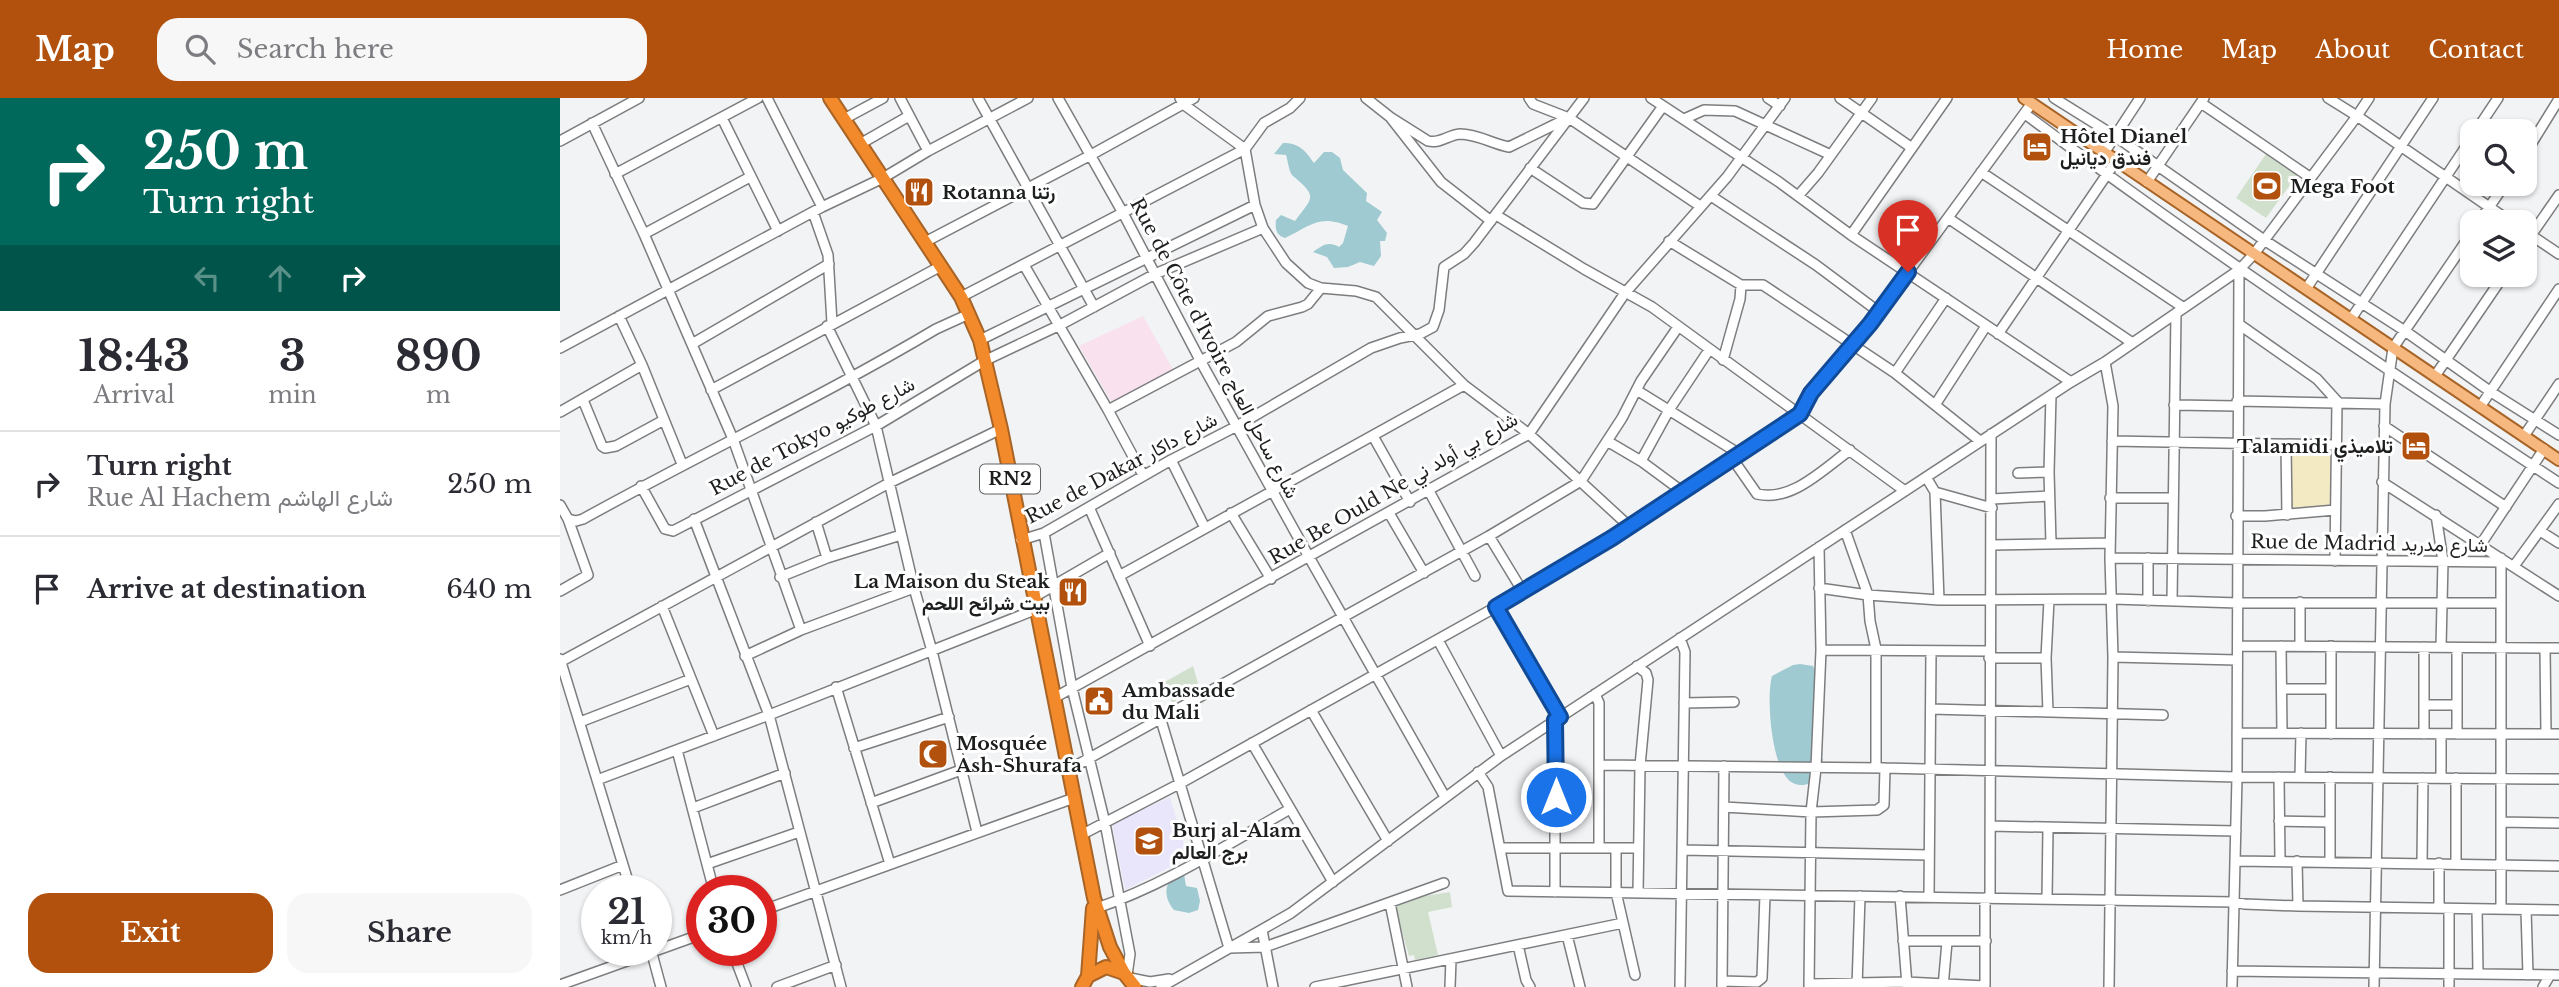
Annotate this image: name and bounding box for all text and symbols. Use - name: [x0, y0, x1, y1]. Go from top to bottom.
- search box: [157, 18, 647, 81]
- text: Map: [35, 29, 115, 70]
- icon: search: [181, 30, 219, 68]
- text: Search here: [237, 33, 394, 65]
- text: Home: [2107, 35, 2183, 64]
- text: Map: [2221, 35, 2277, 64]
- text: About: [2315, 35, 2390, 64]
- text: Contact: [2428, 35, 2524, 64]
- map controls: [2460, 119, 2537, 287]
- button: search: [2460, 119, 2537, 196]
- text: 250 m: [143, 121, 308, 182]
- place label: Hôtel Dianel فندق ديانيل: [2060, 125, 2187, 170]
- icon: right: [28, 126, 119, 217]
- hotel icon: Hôtel Dianel فندق ديانيل: [2020, 130, 2054, 164]
- sports icon: Mega Foot: [2250, 169, 2284, 203]
- restaurant icon: Rotanna رتنا: [902, 175, 936, 209]
- place label: Mega Foot: [2290, 175, 2395, 198]
- place label: Rotanna رتنا: [942, 181, 1055, 205]
- text: Turn right: [143, 182, 314, 222]
- street label: Rue de Côte d'Ivoire شارع ساحل العاج: [1124, 194, 1304, 503]
- pin: [1878, 200, 1938, 272]
- button: layers: [2460, 210, 2537, 287]
- icon: arrive: [1889, 211, 1927, 249]
- icon: left: [188, 259, 226, 297]
- icon: ahead: [261, 259, 299, 297]
- icon: right: [334, 259, 372, 297]
- text: 18:43: [78, 330, 190, 382]
- text: 3: [279, 330, 306, 382]
- text: 890: [395, 330, 482, 382]
- street label: Rue de Tokyo شارع طوكيو: [706, 373, 919, 501]
- text: Arrival: [93, 381, 175, 409]
- text: min: [268, 381, 317, 409]
- text: m: [426, 381, 451, 409]
- street label: Rue de Dakar شارع داكار: [1021, 408, 1221, 530]
- street label: Rue Be Ould Ne شارع بي أولد ني: [1265, 408, 1524, 573]
- hotel icon: Talamidi تلاميذي: [2399, 429, 2433, 463]
- place label: Talamidi تلاميذي: [2237, 435, 2393, 463]
- text: Turn right: [87, 450, 232, 482]
- road number: RN2: [980, 464, 1040, 494]
- icon: right: [28, 465, 66, 503]
- text: 250 m: [447, 468, 532, 500]
- text: Rue Al Hachem شارع الهاشم: [87, 484, 393, 512]
- street label: Rue de Madrid شارع مدريد: [2250, 530, 2488, 558]
- icon: arrive: [28, 570, 66, 608]
- place label: La Maison du Steak بيت شرائح اللحم: [854, 570, 1050, 617]
- text: Arrive at destination: [87, 573, 367, 605]
- text: 640 m: [446, 573, 532, 605]
- restaurant icon: La Maison du Steak بيت شرائح اللحم: [1056, 575, 1090, 609]
- place label: Ambassade du Mali: [1121, 679, 1235, 724]
- public building icon: Ambassade du Mali: [1082, 684, 1116, 718]
- place label: Mosquée Ash-Shurafa: [955, 732, 1082, 777]
- mosque icon: Mosquée Ash-Shurafa: [916, 737, 950, 771]
- position arrow: [1519, 760, 1593, 834]
- place label: Burj al-Alam برج العالم: [1172, 819, 1301, 865]
- school or university icon: Burj al-Alam برج العالم: [1132, 824, 1166, 858]
- speed limit sign: 30: [686, 875, 777, 966]
- text: 21: [607, 890, 646, 933]
- button: Exit: [28, 893, 273, 973]
- button: Share: [287, 893, 532, 973]
- text: km/h: [601, 927, 652, 949]

